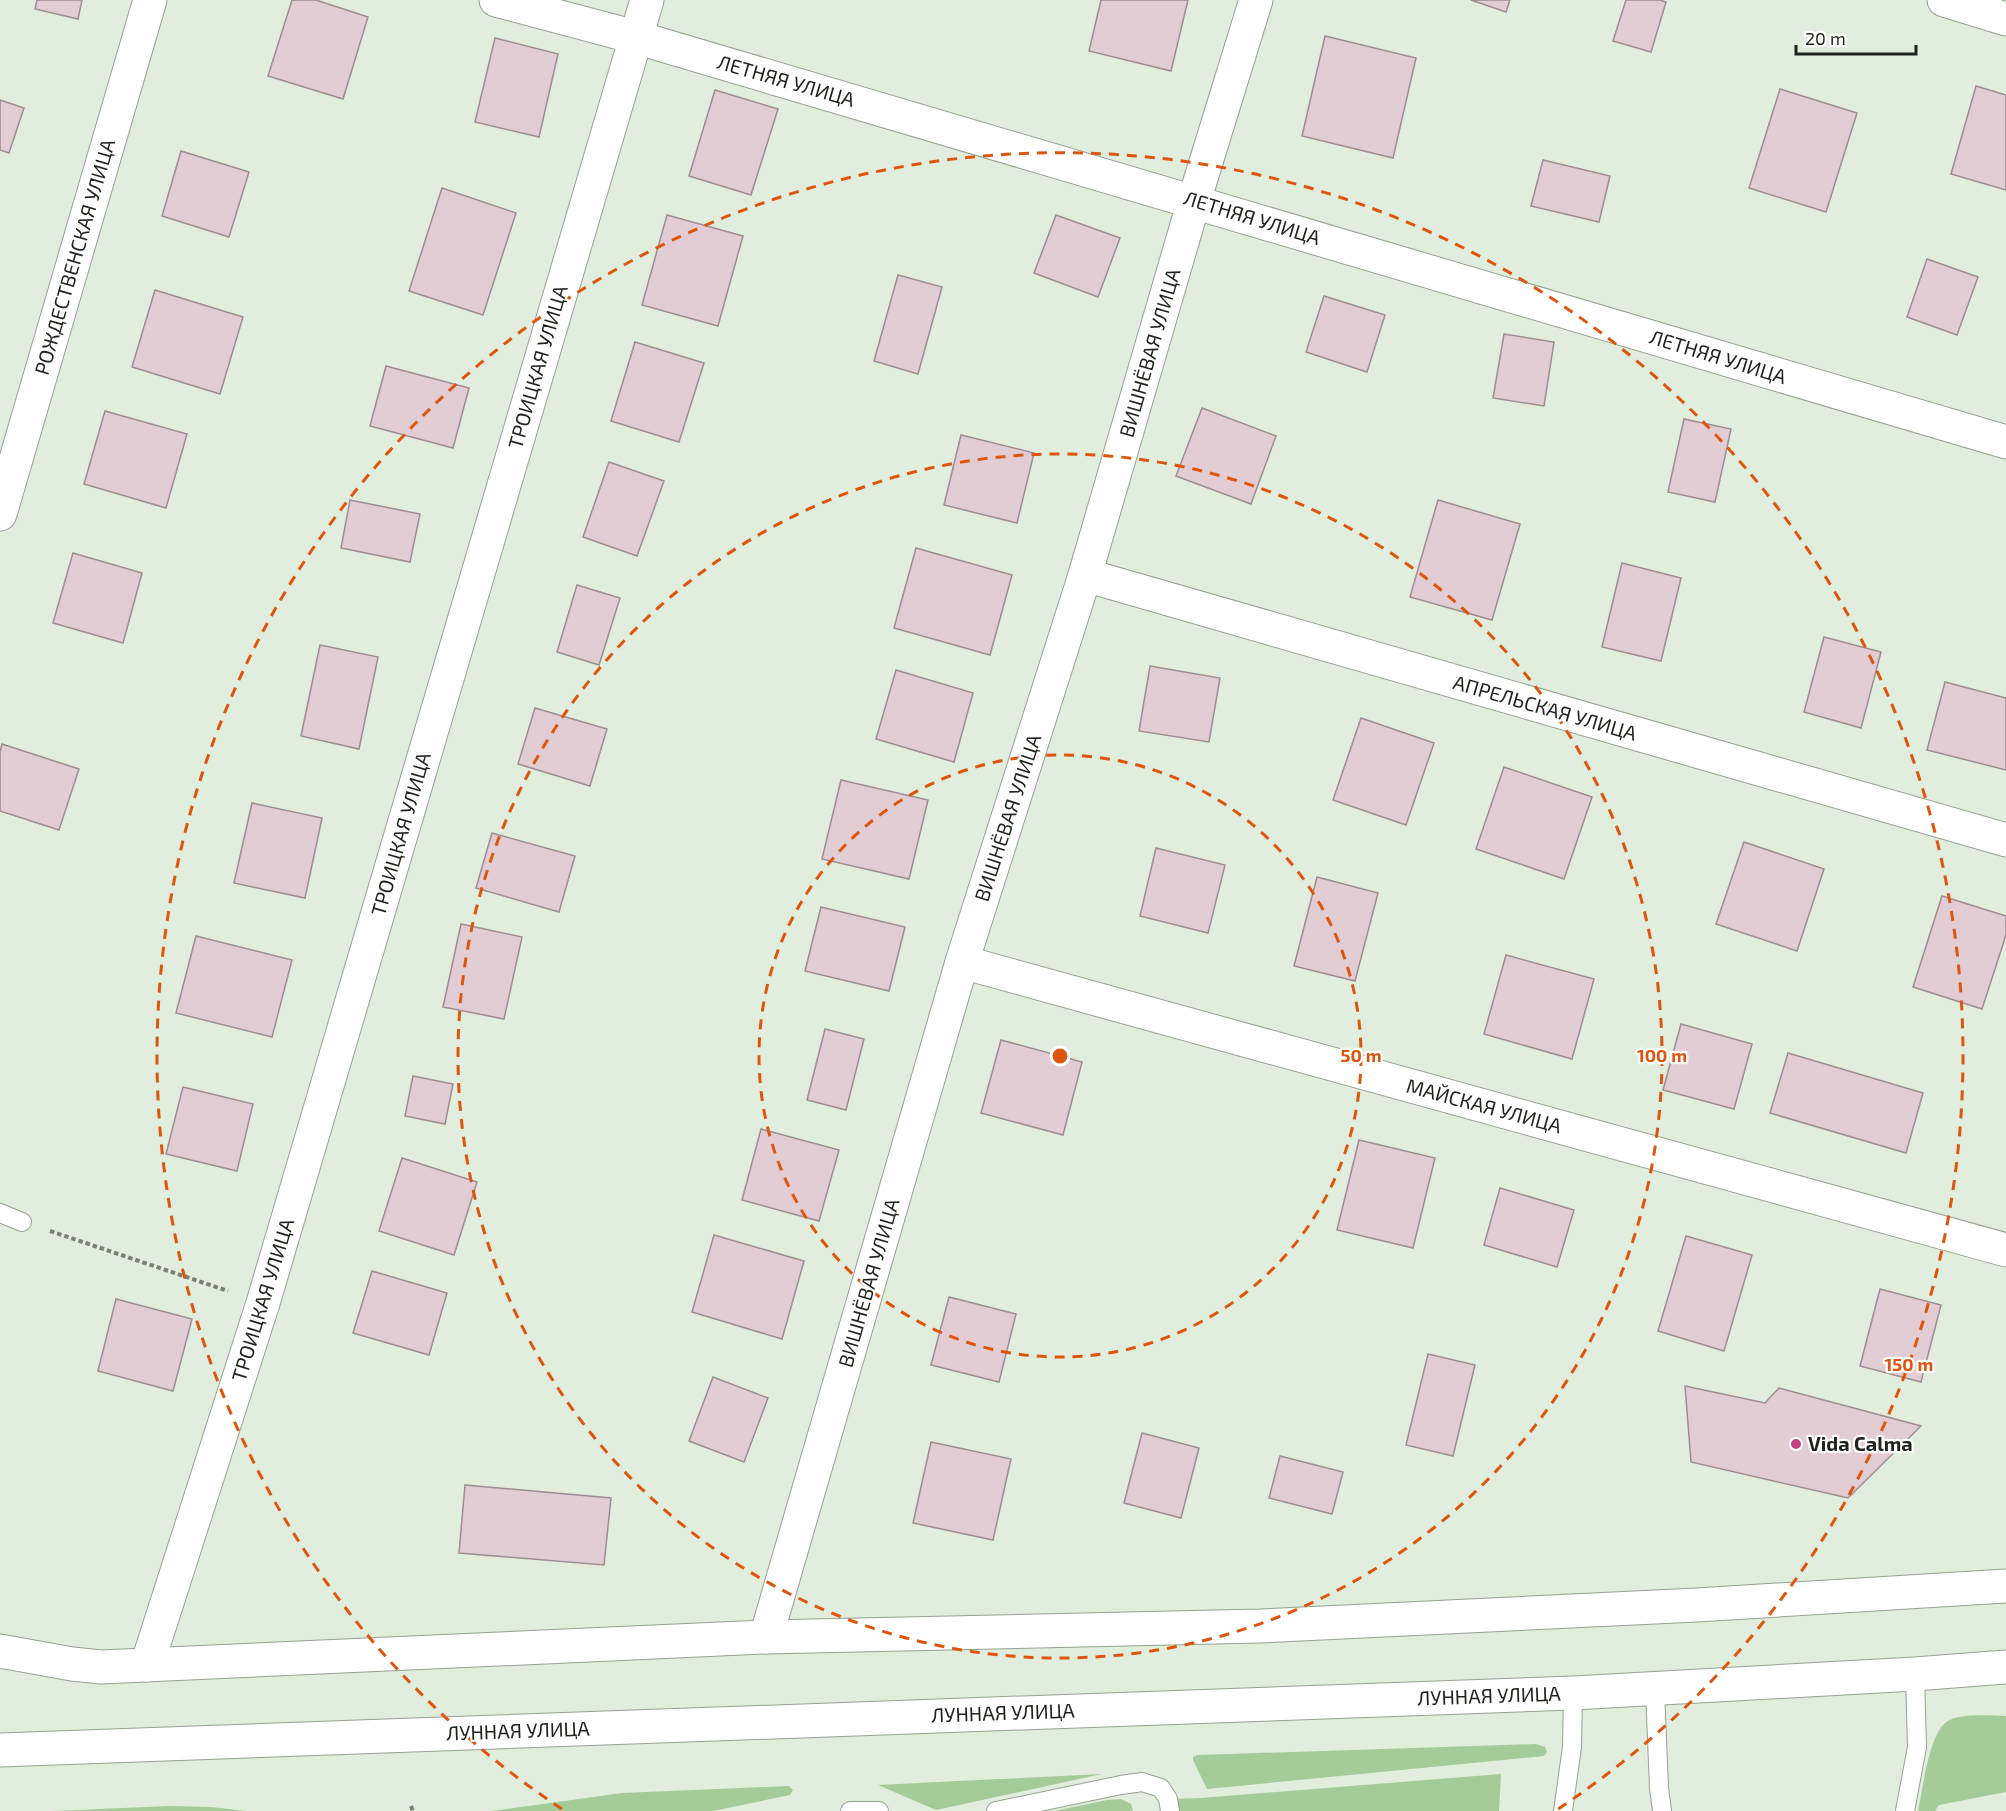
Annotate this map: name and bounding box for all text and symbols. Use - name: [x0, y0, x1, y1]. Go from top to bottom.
- scale bar: [1796, 18, 1916, 56]
- text: 20 m: [1805, 27, 1846, 49]
- street label: ЛЕТНЯЯ УЛИЦА: [715, 49, 858, 111]
- street label: РОЖДЕСТВЕНСКАЯ УЛИЦА: [29, 136, 119, 377]
- street label: ЛЕТНЯЯ УЛИЦА: [1181, 185, 1324, 249]
- street label: ВИШНЁВАЯ УЛИЦА: [1113, 265, 1185, 440]
- street label: ТРОИЦКАЯ УЛИЦА: [502, 282, 572, 451]
- street label: ЛЕТНЯЯ УЛИЦА: [1647, 324, 1790, 388]
- street label: АПРЕЛЬСКАЯ УЛИЦА: [1451, 669, 1640, 745]
- street label: ВИШНЁВАЯ УЛИЦА: [969, 731, 1046, 904]
- street label: ТРОИЦКАЯ УЛИЦА: [365, 749, 435, 918]
- text: 50 m: [1340, 1044, 1382, 1066]
- text: 100 m: [1637, 1044, 1687, 1066]
- centre of rings: [1050, 1046, 1070, 1066]
- street label: МАЙСКАЯ УЛИЦА: [1404, 1073, 1565, 1137]
- street label: ВИШНЁВАЯ УЛИЦА: [832, 1195, 904, 1370]
- street label: ТРОИЦКАЯ УЛИЦА: [226, 1215, 298, 1384]
- text: 150 m: [1885, 1353, 1933, 1375]
- place label: Vida Calma: [1808, 1431, 1913, 1455]
- marker: Vida Calma: [1789, 1437, 1803, 1451]
- street label: ЛУННАЯ УЛИЦА: [1417, 1680, 1562, 1709]
- street label: ЛУННАЯ УЛИЦА: [931, 1697, 1076, 1726]
- street label: ЛУННАЯ УЛИЦА: [446, 1715, 591, 1744]

